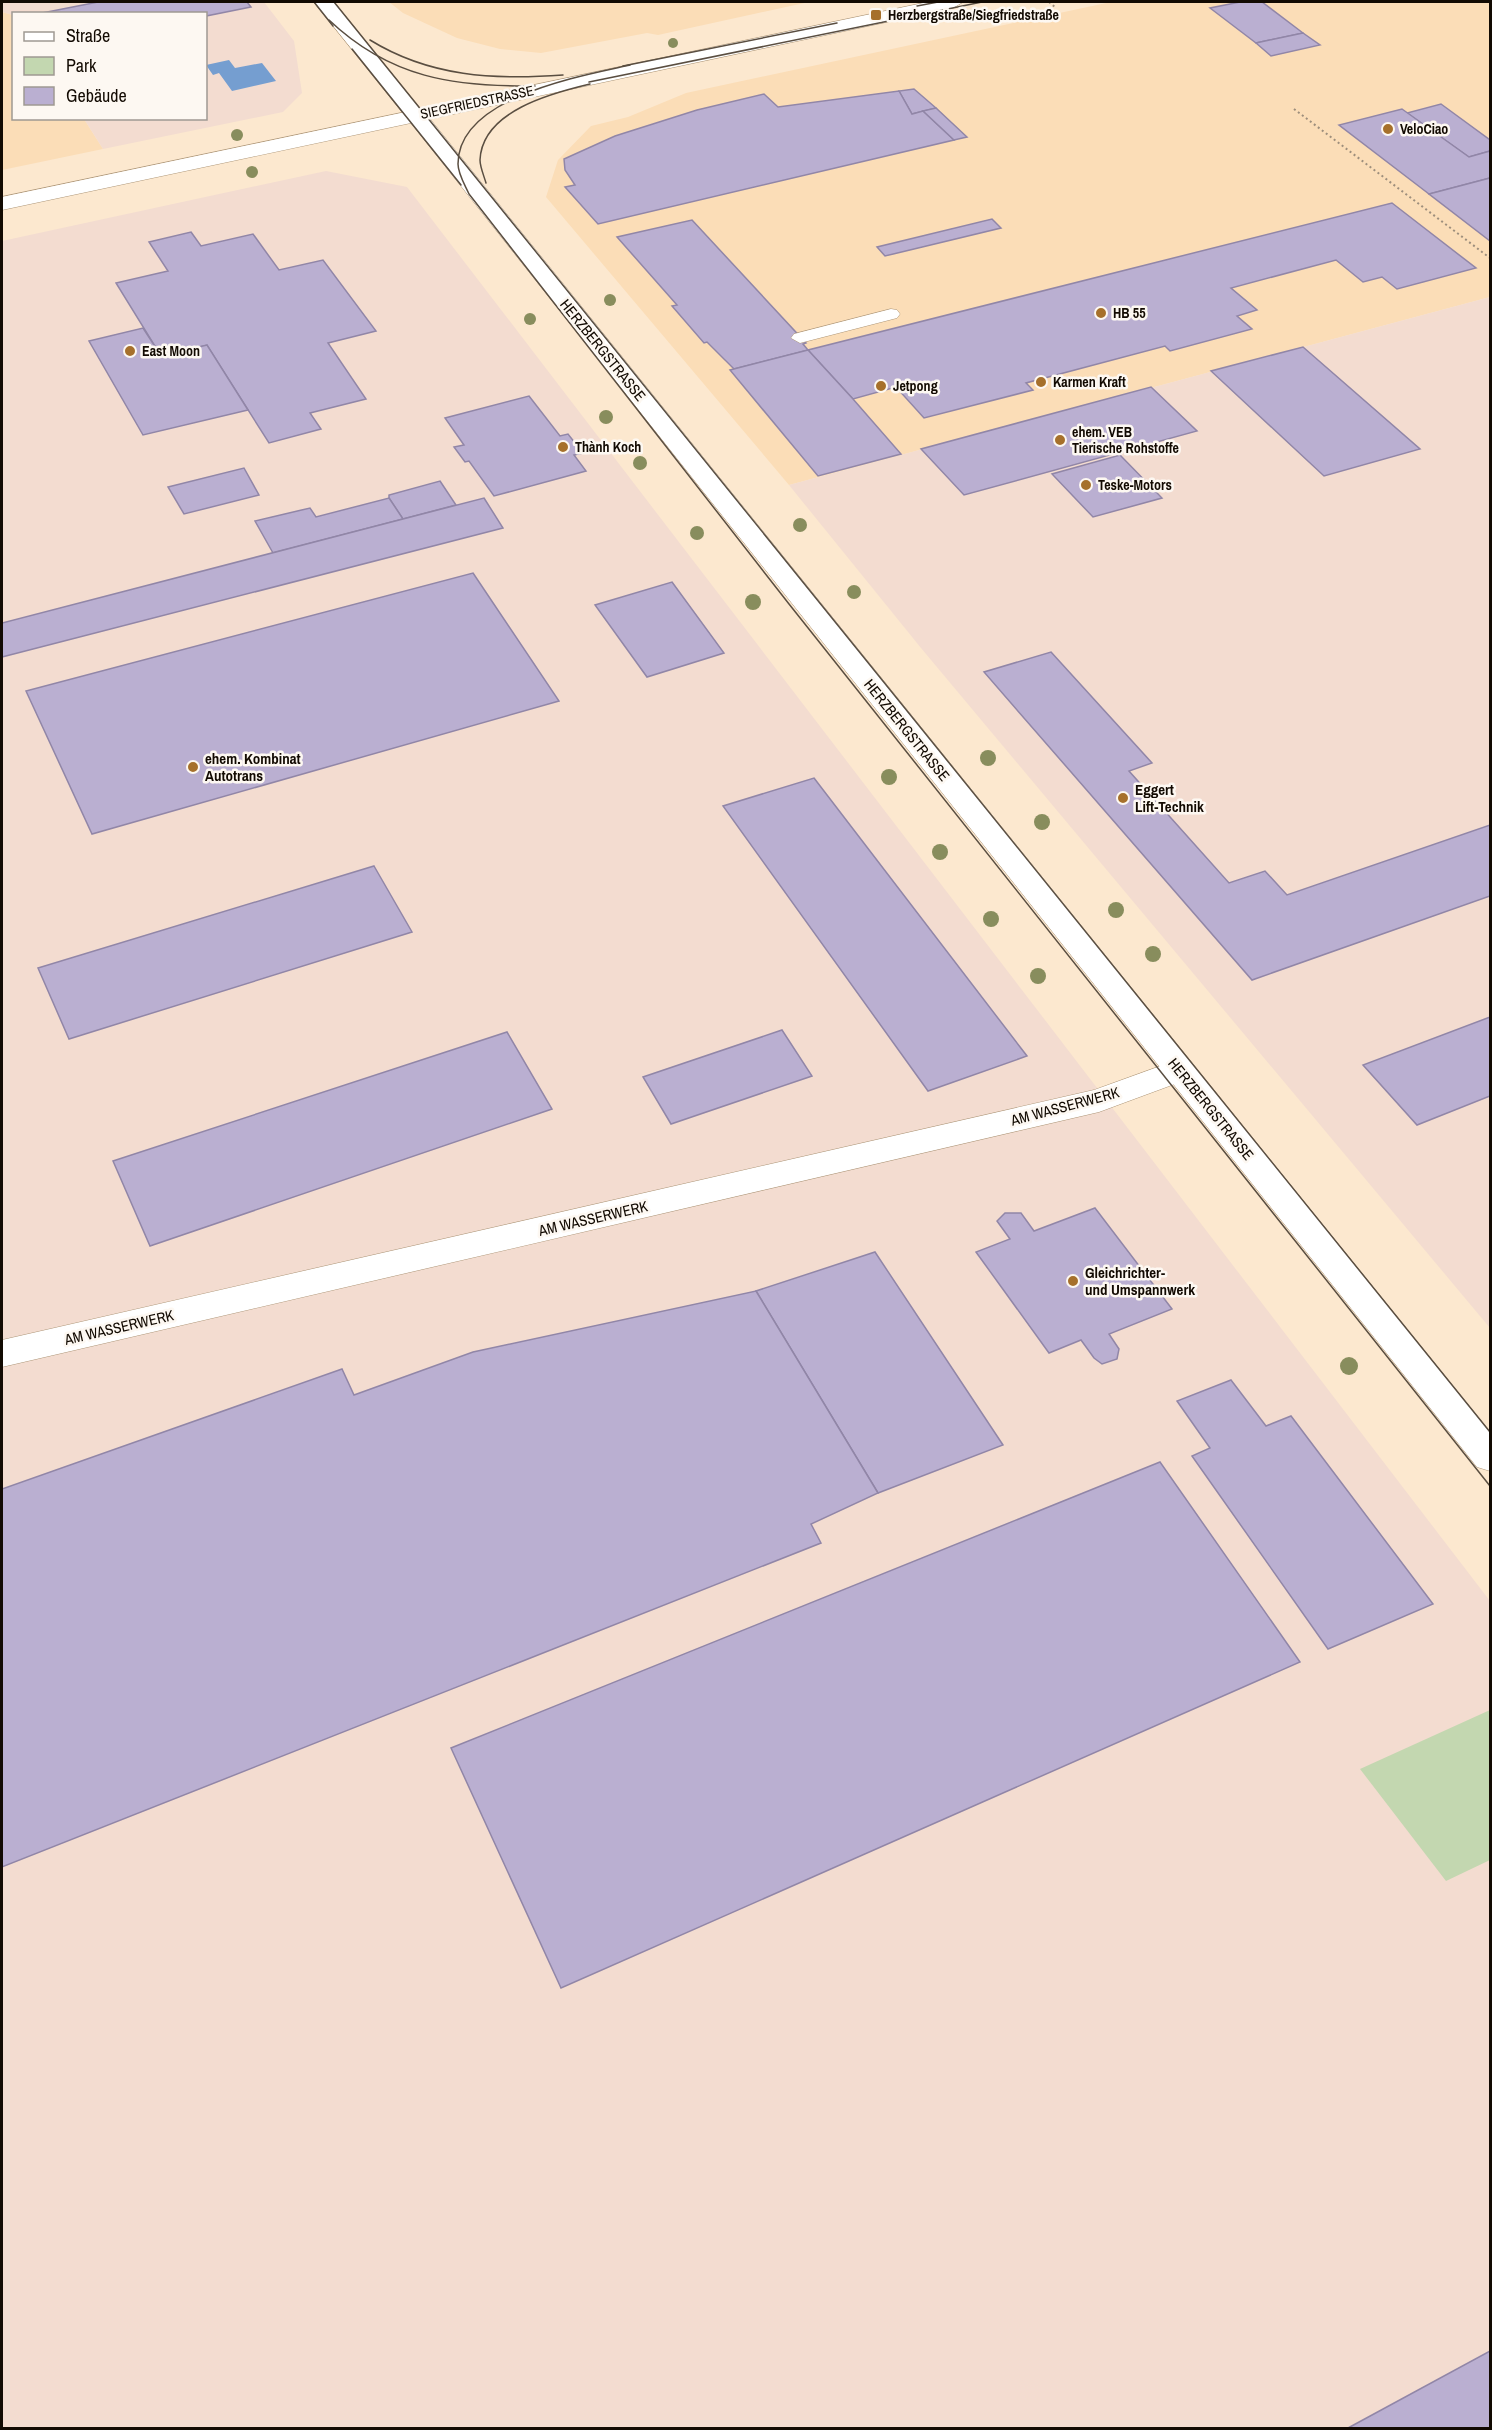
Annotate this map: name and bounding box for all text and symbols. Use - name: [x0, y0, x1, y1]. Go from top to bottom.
- place label: Herzbergstraße/Siegfriedstraße: [888, 6, 1059, 24]
- marker: Herzbergstraße/Siegfriedstraße: [869, 8, 883, 22]
- legend: [12, 12, 207, 120]
- text: Straße: [66, 23, 110, 48]
- text: Park: [66, 53, 97, 78]
- street label: SIEGFRIEDSTRASSE: [419, 81, 535, 123]
- text: Gebäude: [66, 83, 127, 108]
- place label: VeloCiao: [1400, 120, 1448, 138]
- marker: VeloCiao: [1381, 122, 1395, 136]
- street label: HERZBERGSTRASSE: [555, 295, 651, 405]
- place label: HB 55: [1113, 304, 1146, 322]
- marker: HB 55: [1094, 306, 1108, 320]
- place label: East Moon: [142, 342, 200, 360]
- marker: East Moon: [123, 344, 137, 358]
- place label: Karmen Kraft: [1053, 373, 1126, 391]
- marker: Karmen Kraft: [1034, 375, 1048, 389]
- place label: Jetpong: [893, 377, 938, 395]
- marker: Jetpong: [874, 379, 888, 393]
- place label: ehem. VEB Tierische Rohstoffe: [1072, 423, 1179, 457]
- marker: ehem. VEB Tierische Rohstoffe: [1053, 433, 1067, 447]
- place label: Thành Koch: [575, 438, 641, 456]
- marker: Thành Koch: [556, 440, 570, 454]
- place label: Teske-Motors: [1098, 476, 1172, 494]
- marker: Teske-Motors: [1079, 478, 1093, 492]
- street label: HERZBERGSTRASSE: [859, 675, 955, 785]
- place label: ehem. Kombinat Autotrans: [205, 748, 301, 786]
- marker: ehem. Kombinat Autotrans: [186, 760, 200, 774]
- place label: Eggert Lift-Technik: [1135, 779, 1204, 817]
- marker: Eggert Lift-Technik: [1116, 791, 1130, 805]
- street label: HERZBERGSTRASSE: [1163, 1054, 1259, 1164]
- street label: AM WASSERWERK: [1008, 1081, 1122, 1131]
- street label: AM WASSERWERK: [535, 1195, 650, 1241]
- place label: Gleichrichter- und Umspannwerk: [1085, 1262, 1195, 1300]
- marker: Gleichrichter- und Umspannwerk: [1066, 1274, 1080, 1288]
- street label: AM WASSERWERK: [61, 1304, 176, 1350]

